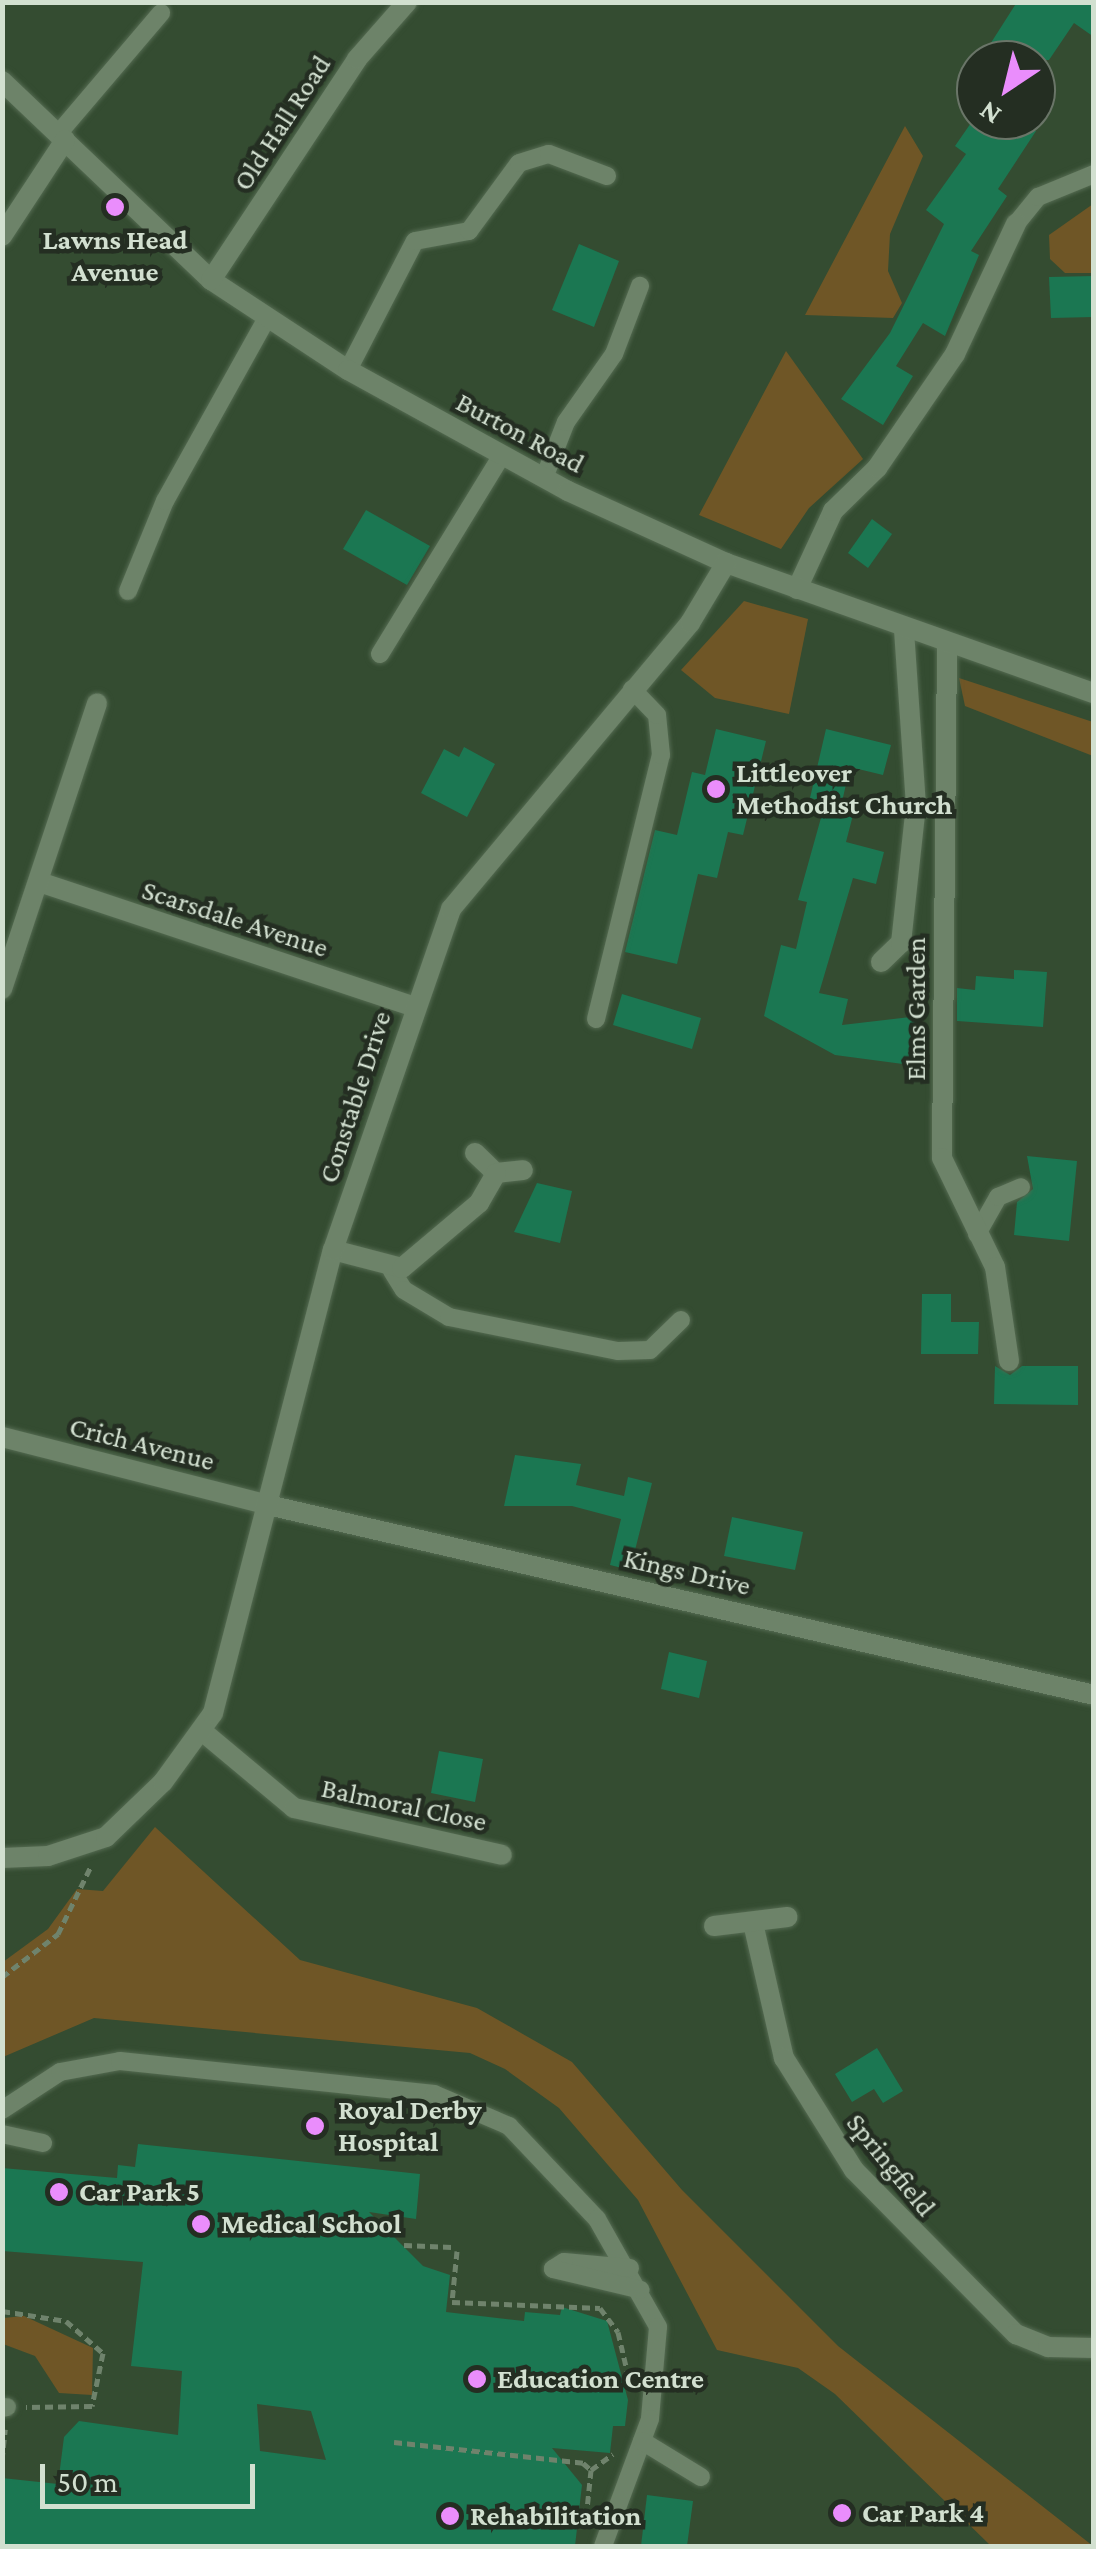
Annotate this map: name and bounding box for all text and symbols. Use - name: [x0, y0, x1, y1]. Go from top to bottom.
- north arrow: [956, 40, 1056, 140]
- street label: Old Hall Road: [226, 49, 338, 197]
- text: N: [973, 95, 1006, 132]
- marker: Lawns Head Avenue: [104, 196, 126, 218]
- place label: Lawns Head Avenue: [42, 223, 188, 289]
- street label: Burton Road: [450, 385, 590, 481]
- place label: Littleover Methodist Church: [736, 756, 952, 822]
- marker: Littleover Methodist Church: [705, 778, 727, 800]
- street label: Scarsdale Avenue: [138, 873, 332, 965]
- street label: Elms Garden: [899, 937, 933, 1081]
- street label: Constable Drive: [311, 1007, 399, 1187]
- street label: Crich Avenue: [66, 1410, 218, 1478]
- street label: Kings Drive: [620, 1541, 754, 1603]
- street label: Balmoral Close: [318, 1771, 490, 1839]
- place label: Royal Derby Hospital: [338, 2093, 482, 2159]
- street label: Springfield: [839, 2107, 943, 2223]
- marker: Royal Derby Hospital: [302, 2113, 328, 2139]
- place label: Car Park 5: [79, 2175, 200, 2209]
- marker: Car Park 5: [48, 2181, 70, 2203]
- place label: Medical School: [221, 2207, 401, 2241]
- marker: Medical School: [190, 2213, 212, 2235]
- place label: Education Centre: [497, 2362, 704, 2396]
- marker: Education Centre: [466, 2368, 488, 2390]
- scale bar: [45, 2444, 260, 2506]
- text: 50 m: [57, 2465, 118, 2498]
- place label: Car Park 4: [862, 2496, 984, 2530]
- place label: Rehabilitation: [470, 2499, 641, 2533]
- marker: Car Park 4: [831, 2502, 853, 2524]
- marker: Rehabilitation: [439, 2505, 461, 2527]

